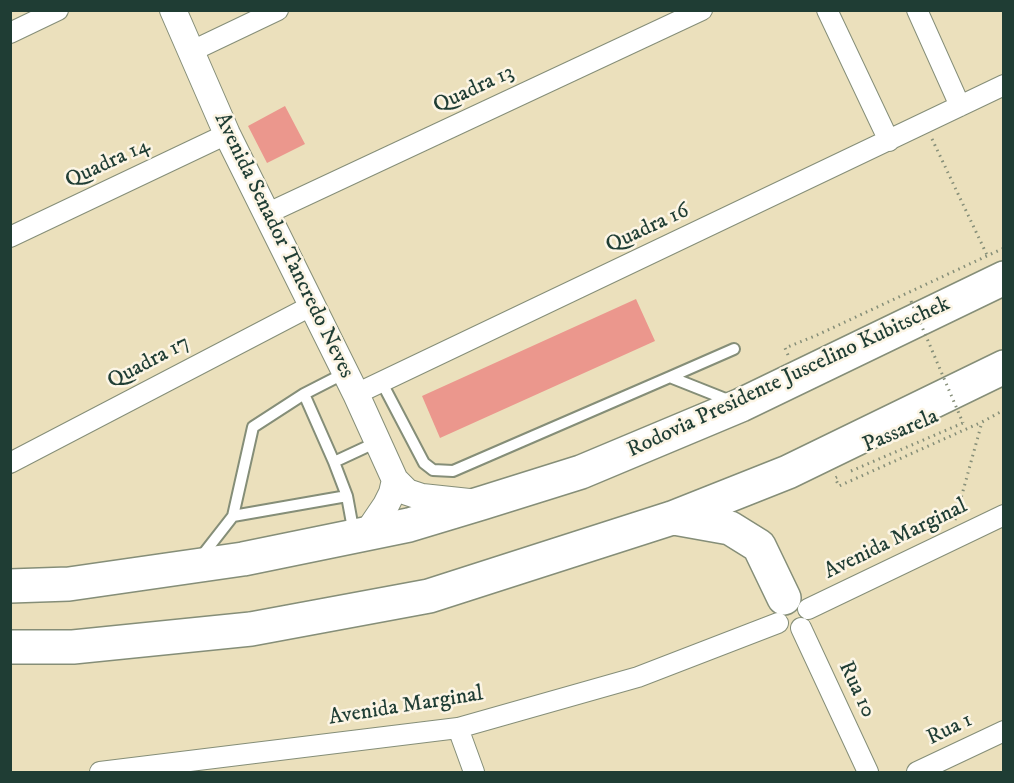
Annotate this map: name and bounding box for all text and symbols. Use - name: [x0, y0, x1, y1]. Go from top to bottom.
- street label: Quadra 13: [430, 60, 518, 120]
- street label: Avenida Senador Tancredo Neves: [207, 109, 359, 383]
- street label: Quadra 14: [62, 133, 154, 195]
- street label: Quadra 16: [602, 198, 694, 260]
- street label: Rodovia Presidente Juscelino Kubitschek: [624, 291, 954, 465]
- street label: Quadra 17: [103, 330, 195, 396]
- street label: Passarela: [859, 404, 943, 460]
- street label: Avenida Marginal: [820, 494, 972, 586]
- street label: Rua 10: [832, 658, 880, 722]
- street label: Avenida Marginal: [327, 682, 485, 732]
- street label: Rua 1: [923, 708, 977, 752]

